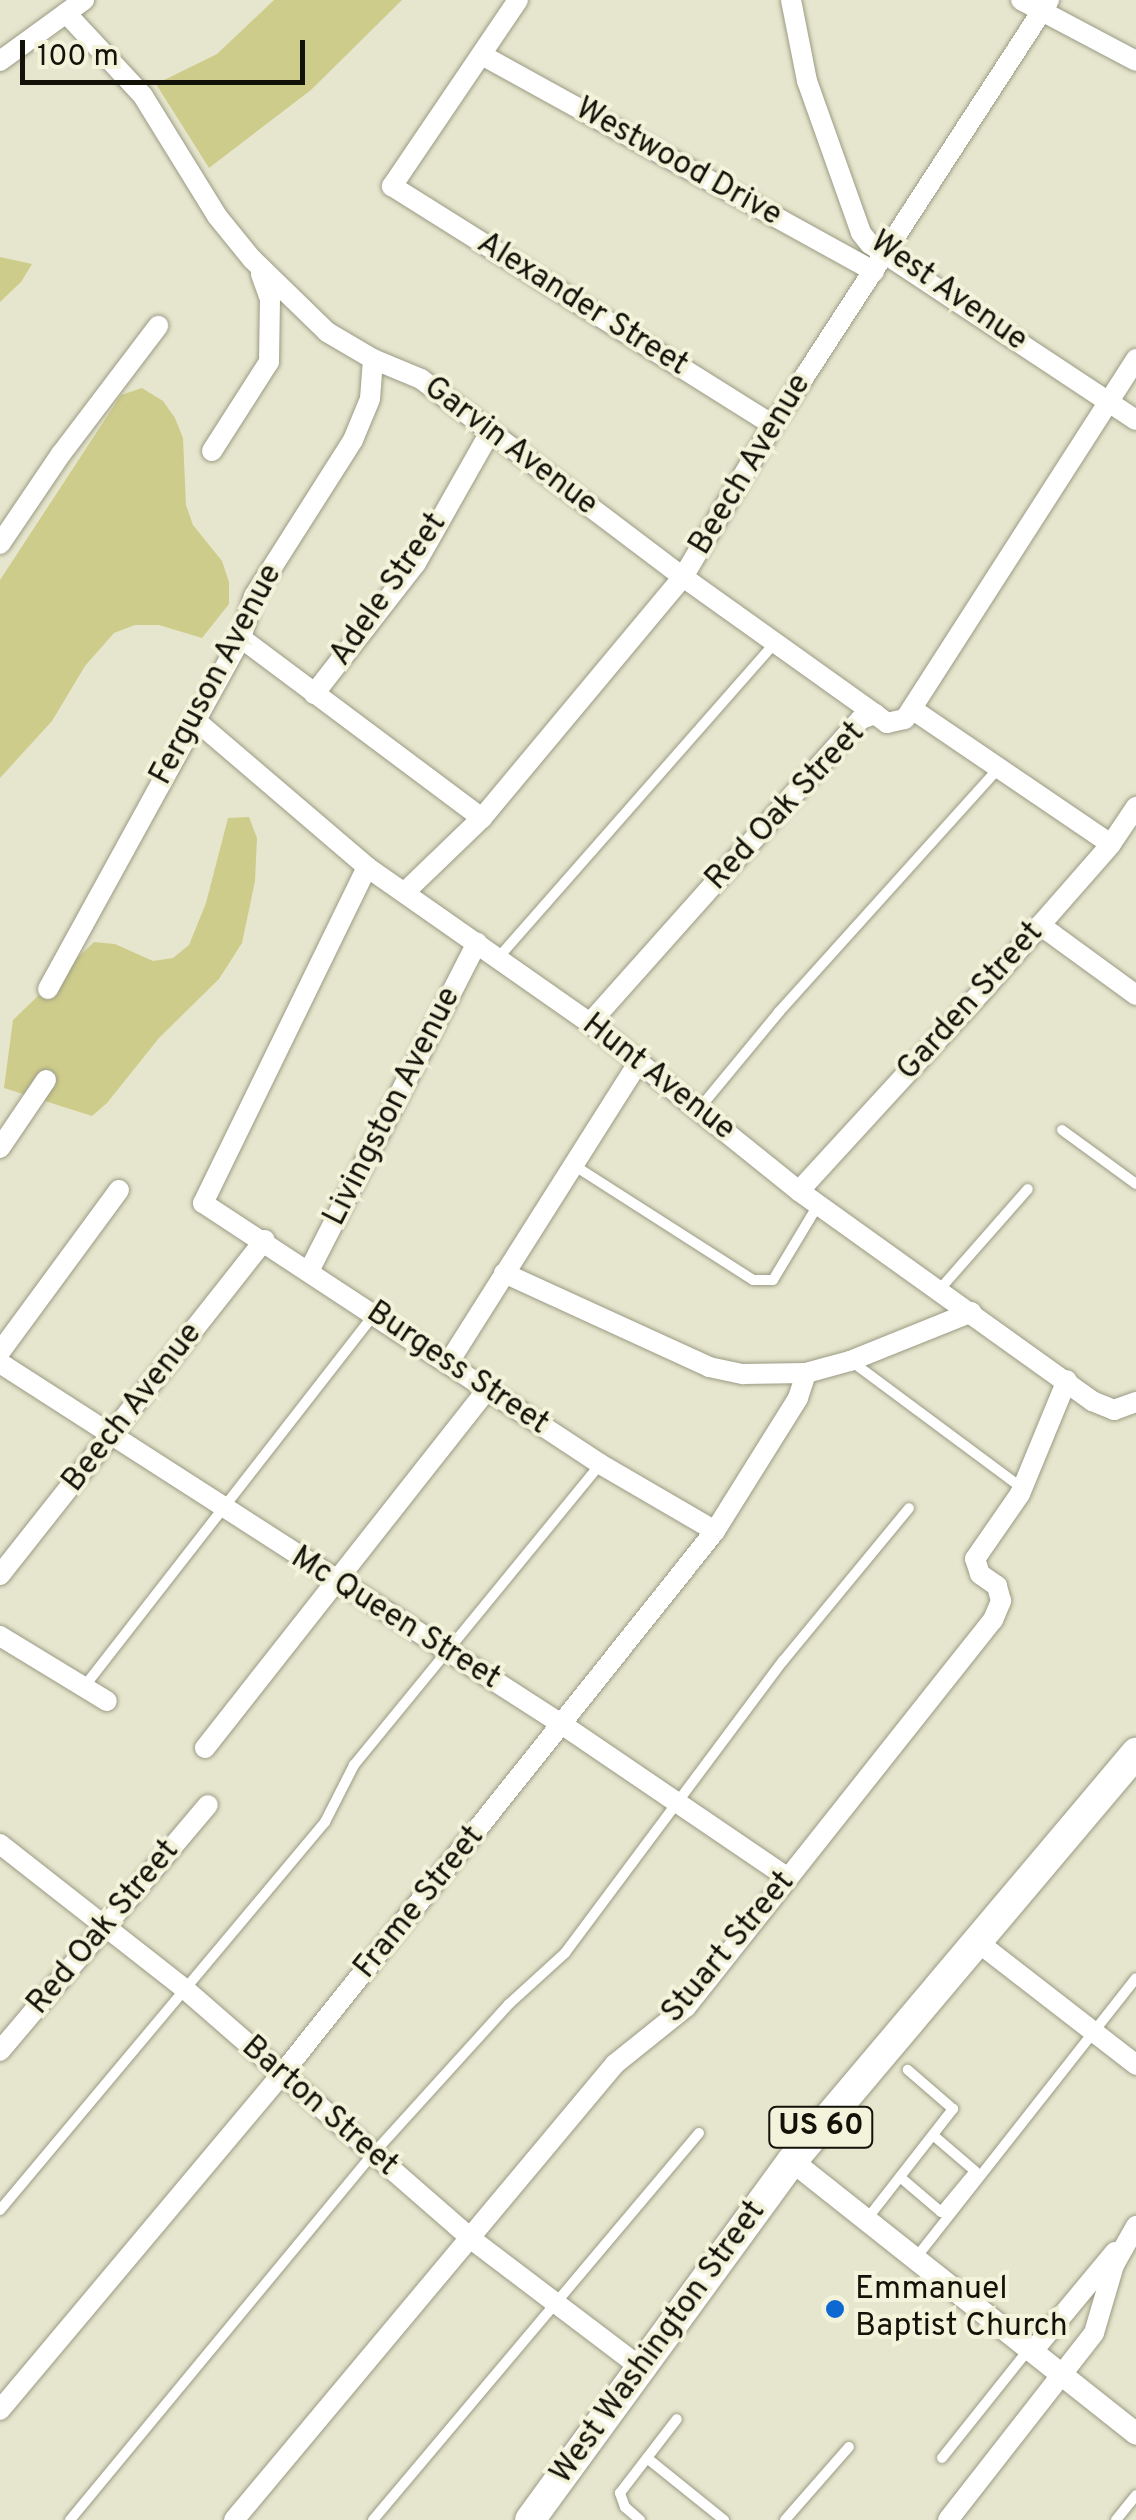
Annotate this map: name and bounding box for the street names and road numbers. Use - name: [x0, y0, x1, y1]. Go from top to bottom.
- street label: Westwood Drive: [568, 90, 788, 236]
- street label: West Avenue: [861, 223, 1035, 361]
- street label: Alexander Street: [469, 225, 695, 385]
- street label: Beech Avenue: [682, 367, 820, 563]
- street label: Garvin Avenue: [415, 369, 605, 525]
- street label: Adele Street: [322, 506, 456, 674]
- street label: Ferguson Avenue: [142, 558, 292, 792]
- street label: Red Oak Street: [698, 715, 874, 899]
- street label: Garden Street: [890, 915, 1052, 1089]
- street label: Livingston Avenue: [316, 981, 470, 1233]
- street label: Hunt Avenue: [573, 1006, 743, 1150]
- street label: Burgess Street: [359, 1294, 555, 1444]
- street label: Beech Avenue: [55, 1315, 211, 1501]
- street label: Mc Queen Street: [283, 1539, 507, 1699]
- street label: Frame Street: [347, 1819, 493, 1987]
- street label: Red Oak Street: [20, 1833, 188, 2023]
- street label: Stuart Street: [654, 1864, 804, 2032]
- street label: Barton Street: [233, 2029, 405, 2185]
- road number: US 60: [766, 2102, 876, 2152]
- street label: West Washington Street: [543, 2194, 775, 2492]

